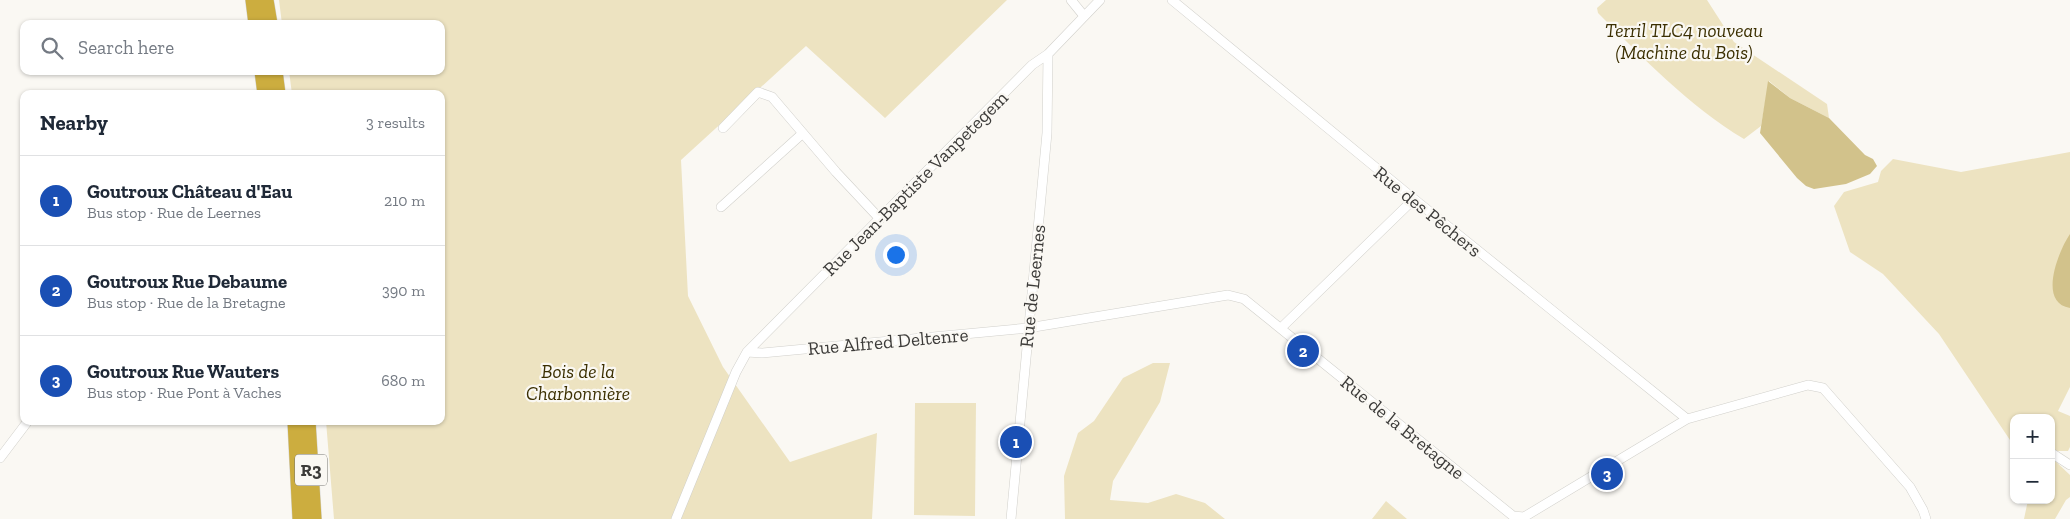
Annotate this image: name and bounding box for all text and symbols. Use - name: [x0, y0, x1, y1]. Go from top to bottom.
- park label: Terril TLC4 nouveau (Machine du Bois): [1605, 19, 1763, 64]
- search box: [20, 20, 445, 75]
- icon: search: [38, 34, 66, 62]
- text: Search here: [78, 36, 174, 59]
- street label: Rue Jean-Baptiste Vanpetegem: [818, 86, 1013, 281]
- text: Nearby: [40, 110, 108, 135]
- text: 3 results: [366, 113, 425, 132]
- street label: Rue des Pêchers: [1369, 161, 1486, 262]
- text: Goutroux Château d'Eau: [87, 180, 292, 203]
- text: 1: [53, 191, 59, 210]
- text: 210 m: [384, 191, 425, 210]
- text: Bus stop · Rue de Leernes: [87, 203, 261, 222]
- street label: Rue de Leernes: [1015, 223, 1050, 349]
- your location: [883, 242, 909, 268]
- text: Goutroux Rue Debaume: [87, 270, 287, 293]
- text: 2: [52, 281, 60, 300]
- text: 390 m: [382, 281, 425, 300]
- text: Bus stop · Rue de la Bretagne: [87, 293, 286, 312]
- street label: Rue Alfred Deltenre: [807, 323, 969, 360]
- pin: 2: [1287, 332, 1319, 370]
- text: Goutroux Rue Wauters: [87, 360, 279, 383]
- park label: Bois de la Charbonnière: [526, 360, 630, 405]
- street label: Rue de la Bretagne: [1336, 370, 1469, 484]
- text: 3: [52, 371, 60, 390]
- text: 680 m: [381, 371, 425, 390]
- text: Bus stop · Rue Pont à Vaches: [87, 383, 282, 402]
- map controls: [2010, 414, 2055, 504]
- button: +: [2010, 414, 2055, 459]
- pin: 1: [1000, 423, 1032, 461]
- road number: R3: [295, 454, 327, 486]
- pin: 3: [1591, 455, 1623, 493]
- button: −: [2010, 459, 2055, 504]

